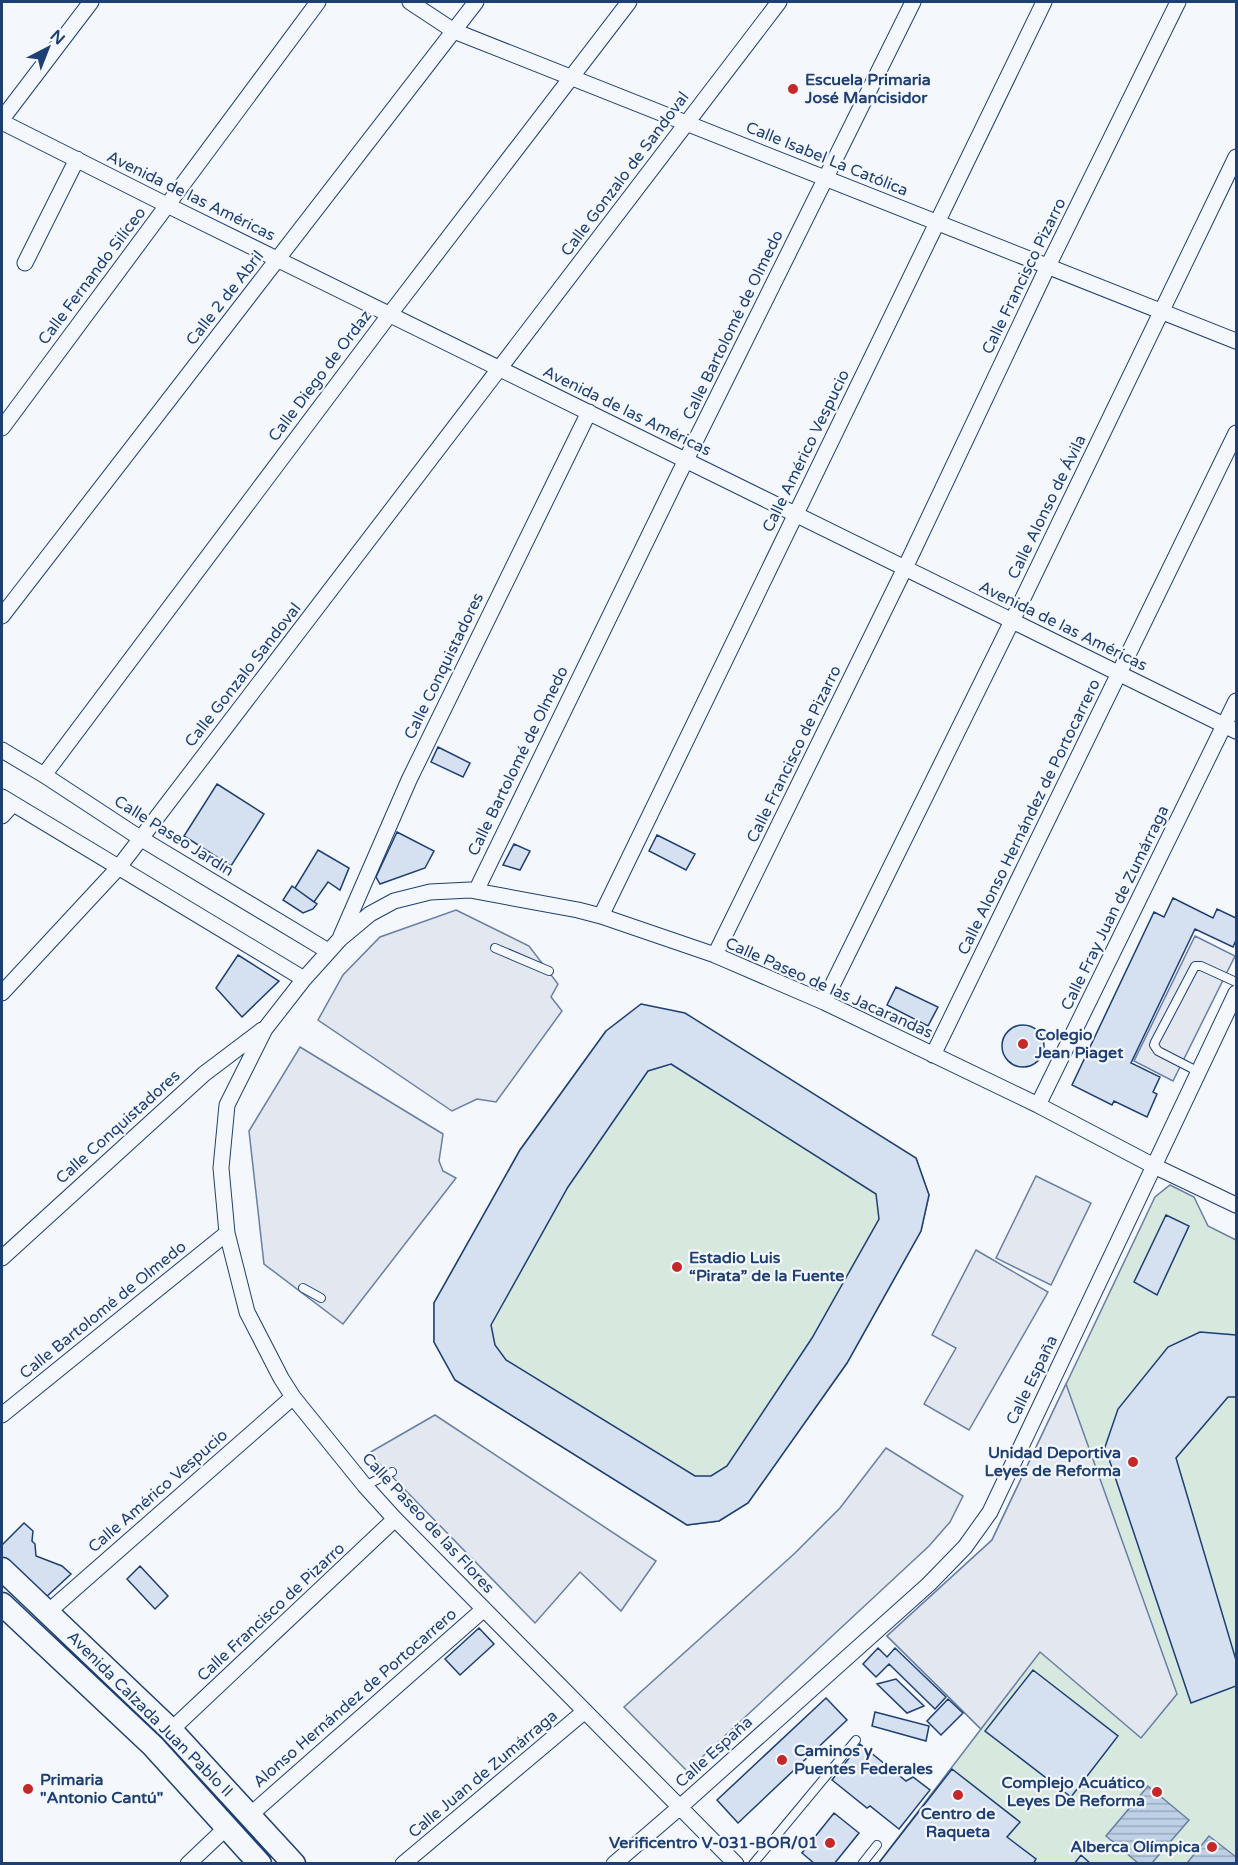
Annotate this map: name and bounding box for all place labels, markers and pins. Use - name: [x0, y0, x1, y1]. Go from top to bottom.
- place label: Escuela Primaria José Mancisidor: [804, 70, 931, 108]
- marker: Escuela Primaria José Mancisidor: [786, 82, 800, 96]
- place label: Colegio Jean Piaget: [1034, 1025, 1124, 1063]
- marker: Colegio Jean Piaget: [1016, 1037, 1030, 1051]
- place label: Estadio Luis “Pirata” de la Fuente: [689, 1248, 844, 1286]
- marker: Estadio Luis “Pirata” de la Fuente: [670, 1260, 684, 1274]
- place label: Unidad Deportiva Leyes de Reforma: [984, 1443, 1121, 1481]
- marker: Unidad Deportiva Leyes de Reforma: [1126, 1455, 1140, 1469]
- place label: Caminos y Puentes Federales: [794, 1741, 933, 1779]
- marker: Caminos y Puentes Federales: [775, 1753, 789, 1767]
- place label: Primaria "Antonio Cantú": [40, 1770, 163, 1808]
- place label: Complejo Acuático Leyes De Reforma: [1002, 1773, 1145, 1811]
- marker: Primaria "Antonio Cantú": [21, 1782, 35, 1796]
- marker: Complejo Acuático Leyes De Reforma: [1150, 1785, 1164, 1799]
- marker: Centro de Raqueta: [951, 1788, 965, 1802]
- place label: Centro de Raqueta: [921, 1804, 995, 1842]
- place label: Verificentro V-031-BOR/01: [609, 1833, 818, 1853]
- marker: Verificentro V-031-BOR/01: [823, 1836, 837, 1850]
- place label: Alberca Olímpica: [1070, 1837, 1200, 1857]
- marker: Alberca Olímpica: [1205, 1840, 1219, 1854]

